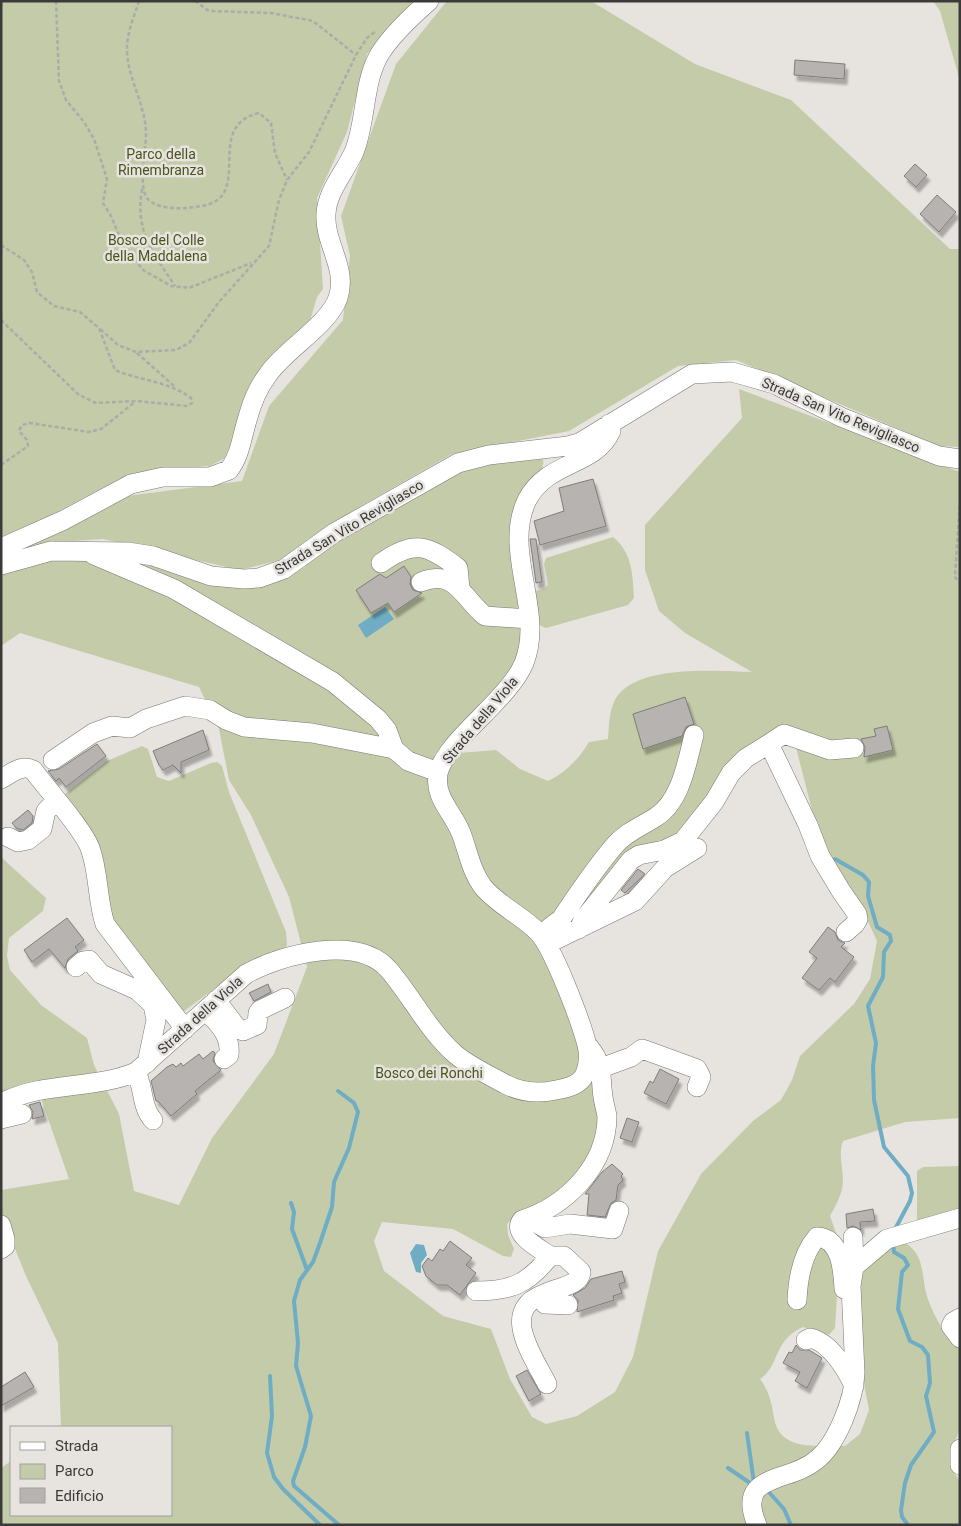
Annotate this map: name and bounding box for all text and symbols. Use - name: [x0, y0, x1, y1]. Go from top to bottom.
- park label: Parco della Rimembranza: [118, 146, 204, 178]
- park label: Bosco del Colle della Maddalena: [105, 232, 207, 264]
- street label: Strada San Vito Revigliasco: [759, 374, 923, 456]
- street label: Strada San Vito Revigliasco: [272, 476, 426, 578]
- street label: Strada della Viola: [439, 673, 521, 767]
- street label: Strada della Viola: [154, 973, 246, 1057]
- park label: Bosco dei Ronchi: [375, 1065, 483, 1081]
- legend: [10, 1426, 172, 1516]
- text: Strada: [55, 1437, 98, 1455]
- text: Parco: [55, 1462, 94, 1480]
- text: Edificio: [55, 1487, 104, 1505]

